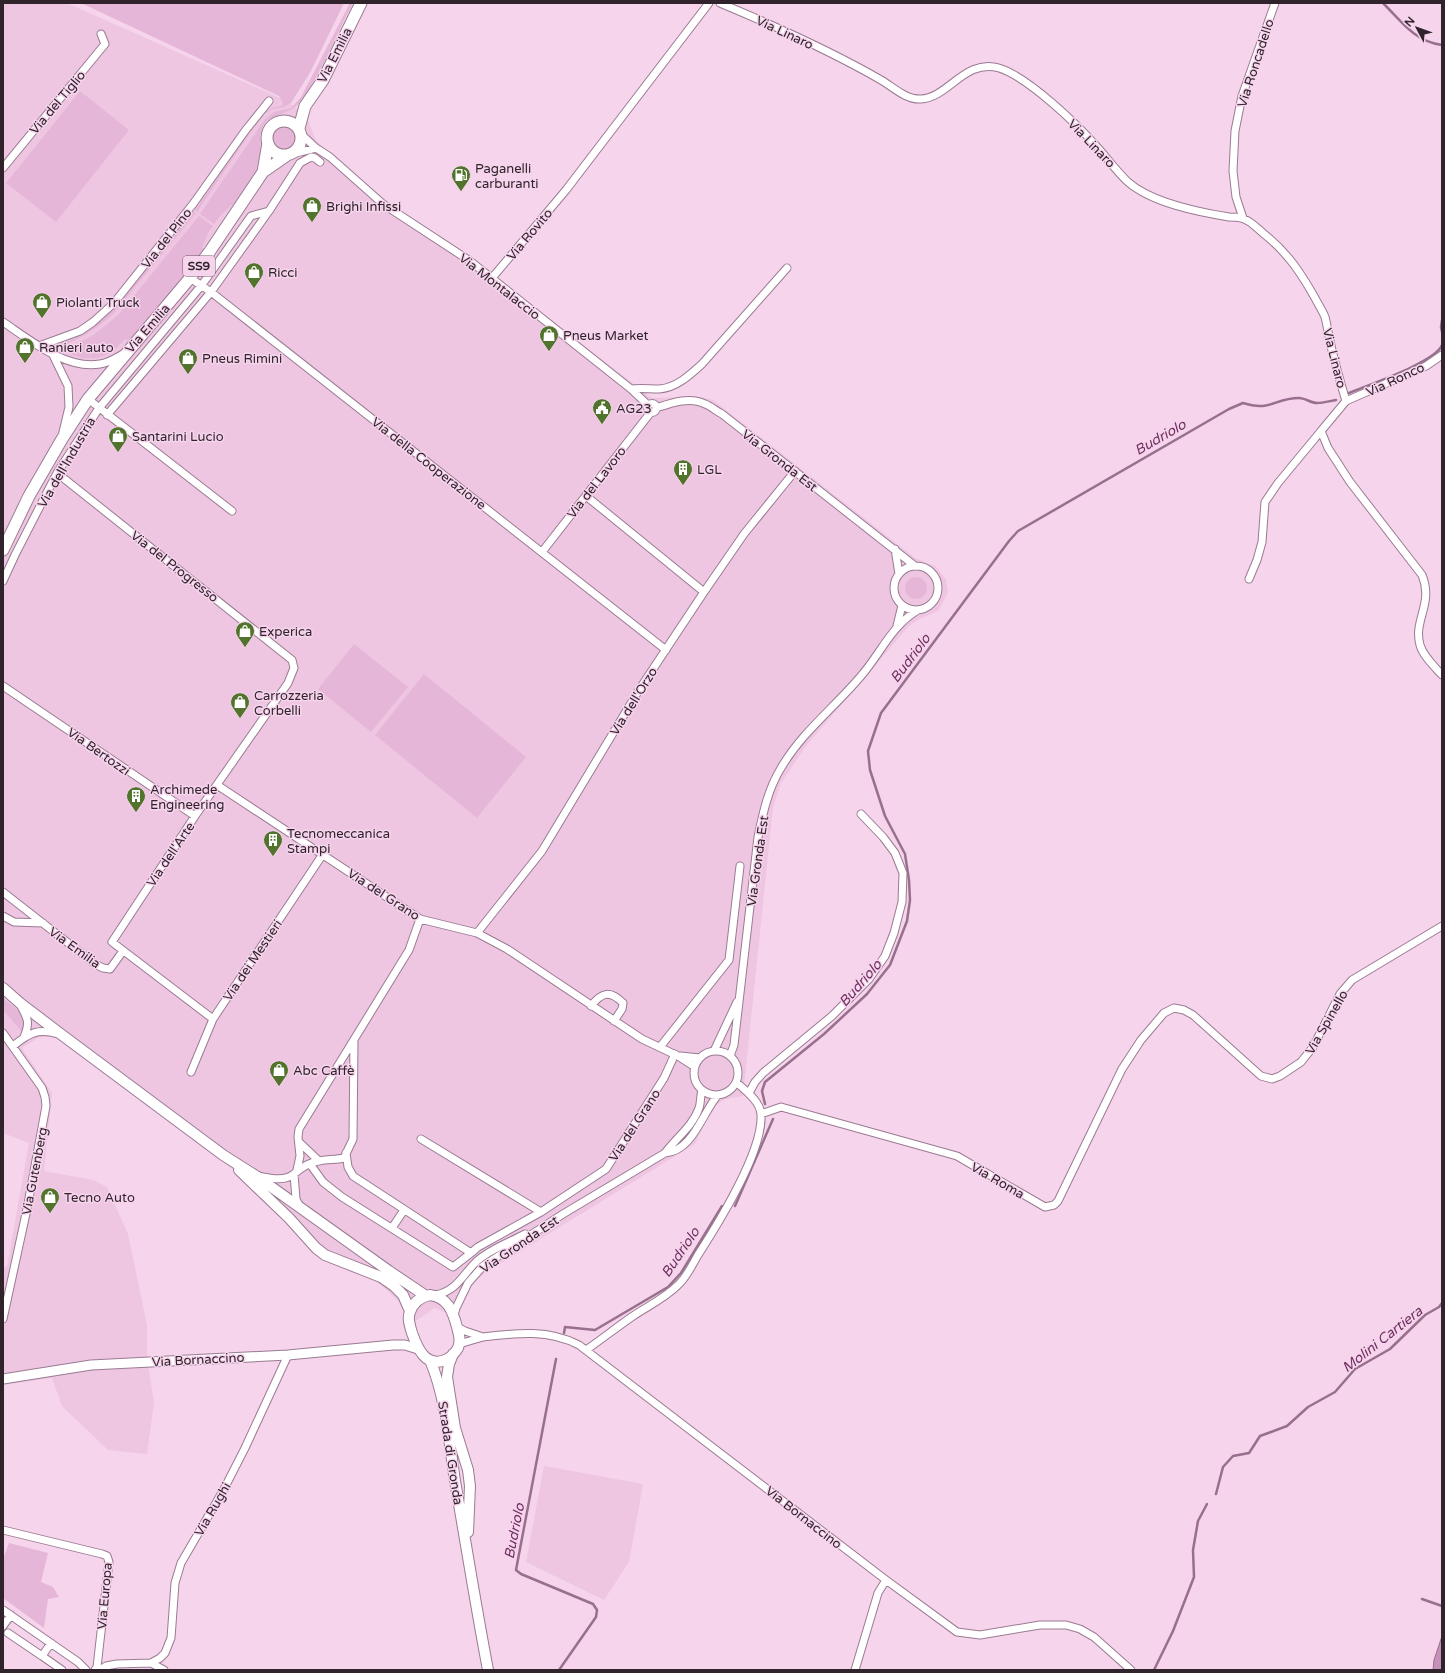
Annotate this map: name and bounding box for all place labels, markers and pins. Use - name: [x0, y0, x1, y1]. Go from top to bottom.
- place label: Paganelli carburanti: [475, 161, 539, 192]
- fuel station icon: Paganelli carburanti: [450, 164, 472, 192]
- shop icon: Brighi Infissi: [301, 195, 323, 223]
- place label: Brighi Infissi: [326, 199, 401, 215]
- shop icon: Ricci: [243, 261, 265, 289]
- place label: Ricci: [268, 265, 298, 281]
- shop icon: Piolanti Truck: [31, 291, 53, 319]
- place label: Piolanti Truck: [56, 295, 140, 311]
- shop icon: Pneus Market: [538, 324, 560, 352]
- place label: Pneus Market: [563, 328, 649, 344]
- shop icon: Ranieri auto: [14, 336, 36, 364]
- place label: Ranieri auto: [39, 340, 114, 356]
- shop icon: Pneus Rimini: [177, 347, 199, 375]
- place label: Pneus Rimini: [202, 351, 282, 367]
- public building icon: AG23: [591, 397, 613, 425]
- place label: AG23: [616, 401, 652, 417]
- shop icon: Santarini Lucio: [107, 425, 129, 453]
- place label: Santarini Lucio: [132, 429, 224, 445]
- building icon: LGL: [672, 458, 694, 486]
- place label: LGL: [697, 462, 722, 478]
- shop icon: Experica: [234, 620, 256, 648]
- place label: Experica: [259, 624, 312, 640]
- place label: Carrozzeria Corbelli: [254, 688, 324, 719]
- shop icon: Carrozzeria Corbelli: [229, 691, 251, 719]
- place label: Archimede Engineering: [150, 782, 225, 813]
- building icon: Archimede Engineering: [125, 785, 147, 813]
- place label: Tecnomeccanica Stampi: [287, 826, 390, 857]
- building icon: Tecnomeccanica Stampi: [262, 829, 284, 857]
- shop icon: Abc Caffè: [268, 1059, 290, 1087]
- place label: Abc Caffè: [293, 1063, 354, 1079]
- shop icon: Tecno Auto: [39, 1186, 61, 1214]
- place label: Tecno Auto: [64, 1190, 135, 1206]

